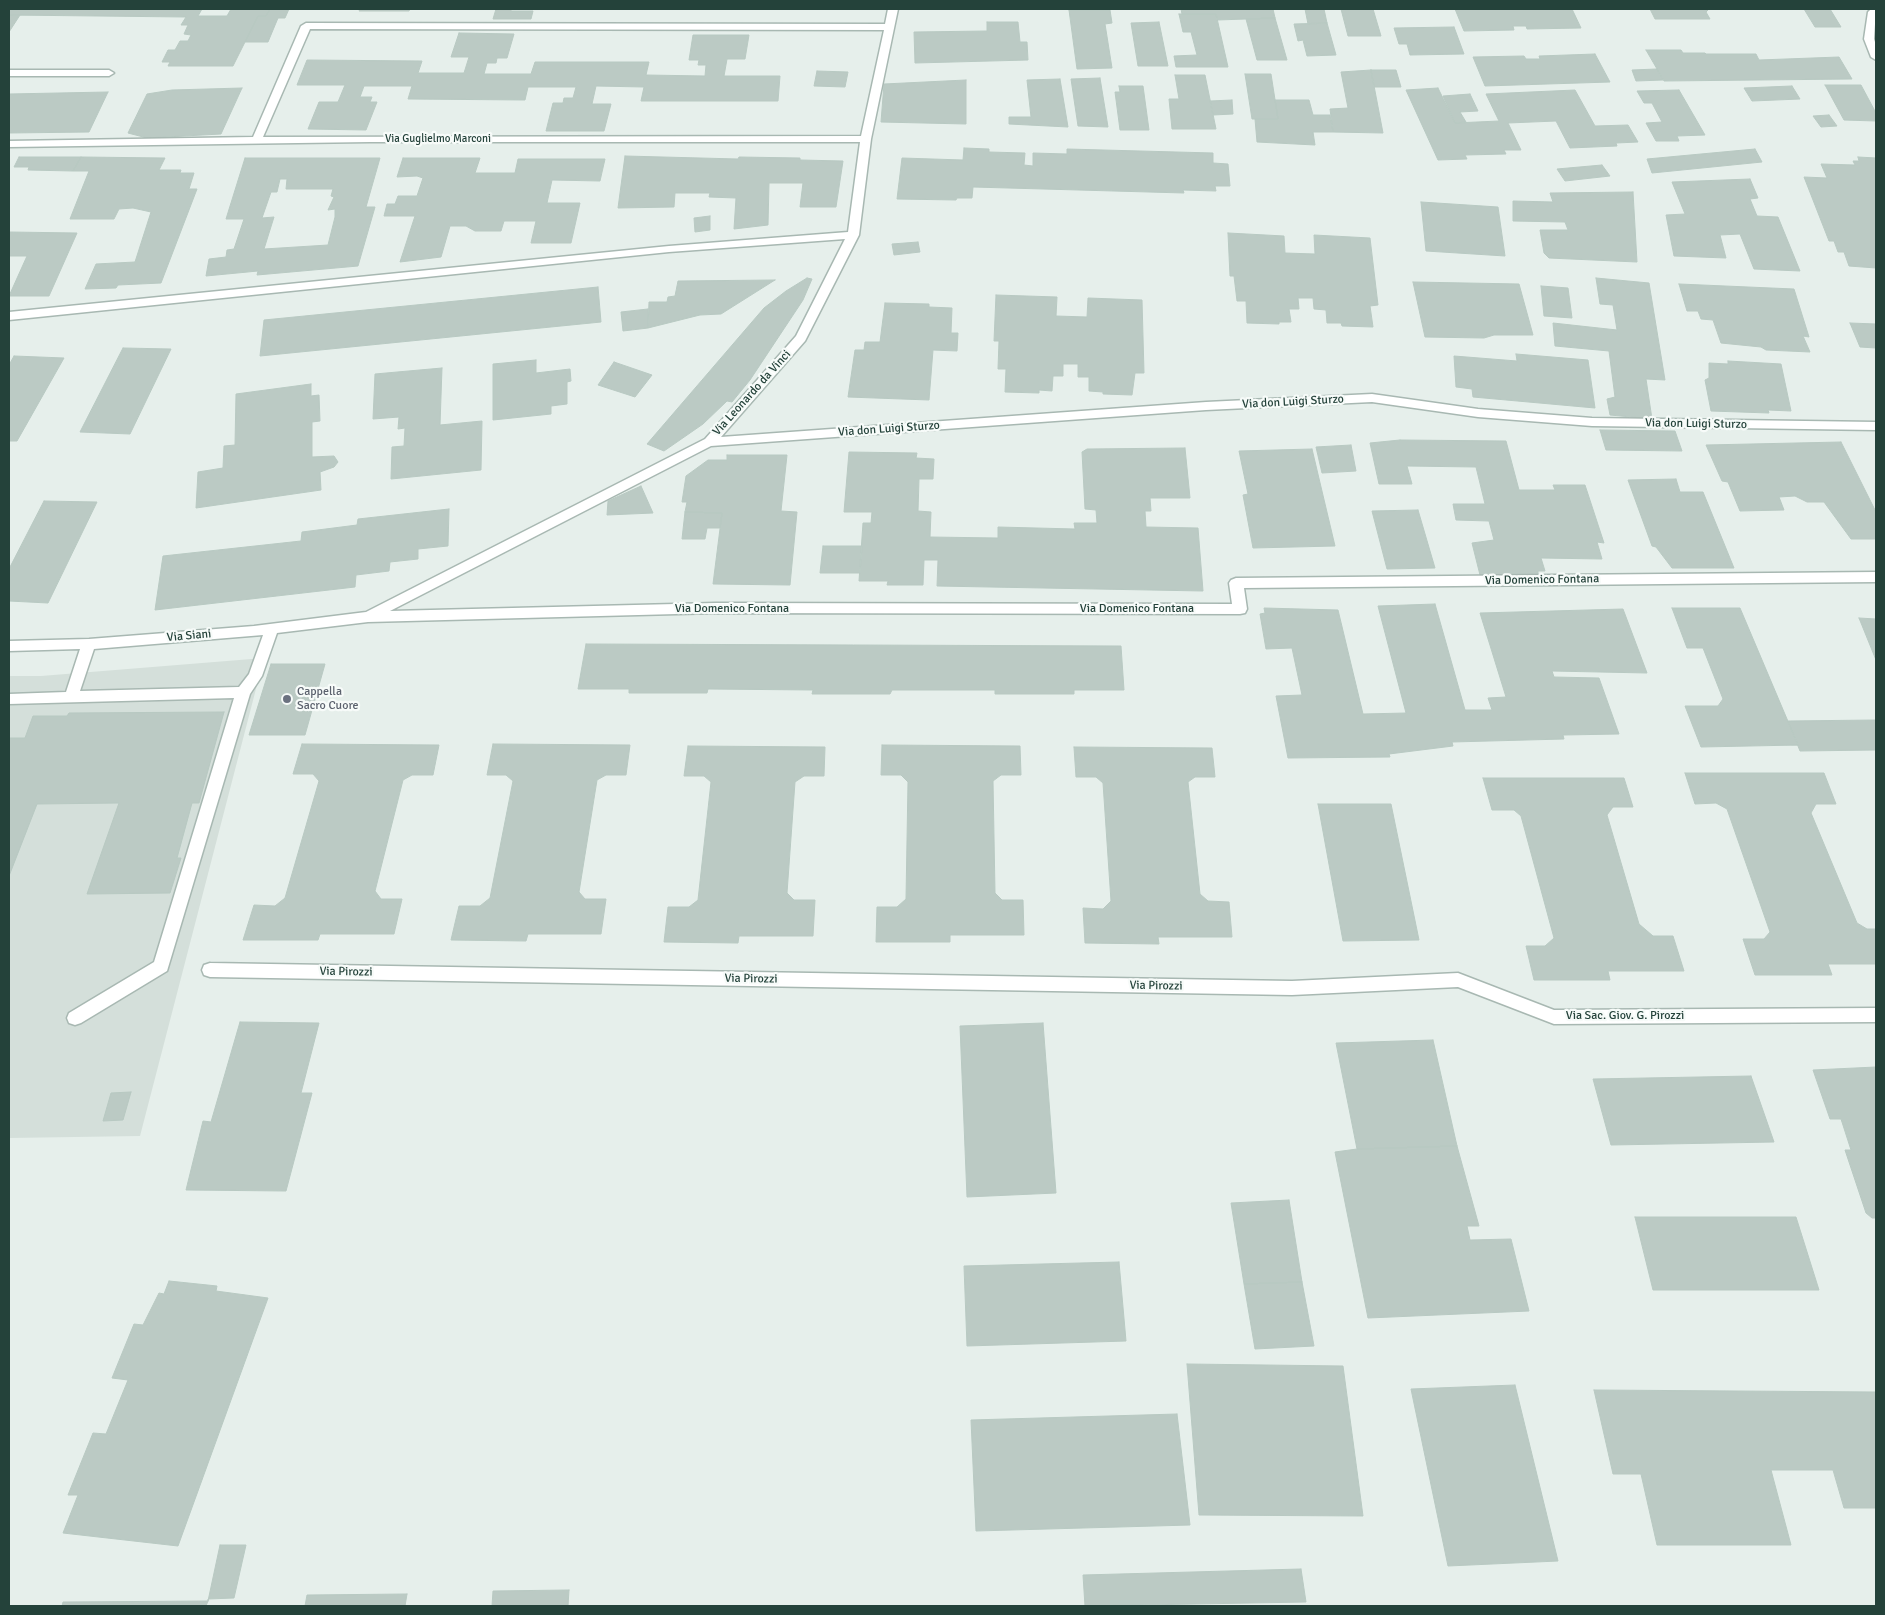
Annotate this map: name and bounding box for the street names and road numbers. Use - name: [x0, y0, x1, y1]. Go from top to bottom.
- street label: Via Guglielmo Marconi: [385, 132, 491, 146]
- street label: Via Leonardo da Vinci: [710, 347, 794, 439]
- street label: Via don Luigi Sturzo: [1242, 392, 1344, 412]
- street label: Via don Luigi Sturzo: [1645, 416, 1747, 432]
- street label: Via don Luigi Sturzo: [838, 418, 940, 440]
- street label: Via Domenico Fontana: [1485, 572, 1599, 588]
- street label: Via Domenico Fontana: [675, 602, 789, 616]
- street label: Via Domenico Fontana: [1080, 602, 1194, 616]
- street label: Via Siani: [166, 627, 212, 645]
- street label: Via Pirozzi: [319, 964, 373, 980]
- street label: Via Pirozzi: [724, 971, 778, 987]
- street label: Via Pirozzi: [1129, 978, 1183, 994]
- street label: Via Sac. Giov. G. Pirozzi: [1566, 1009, 1684, 1023]

